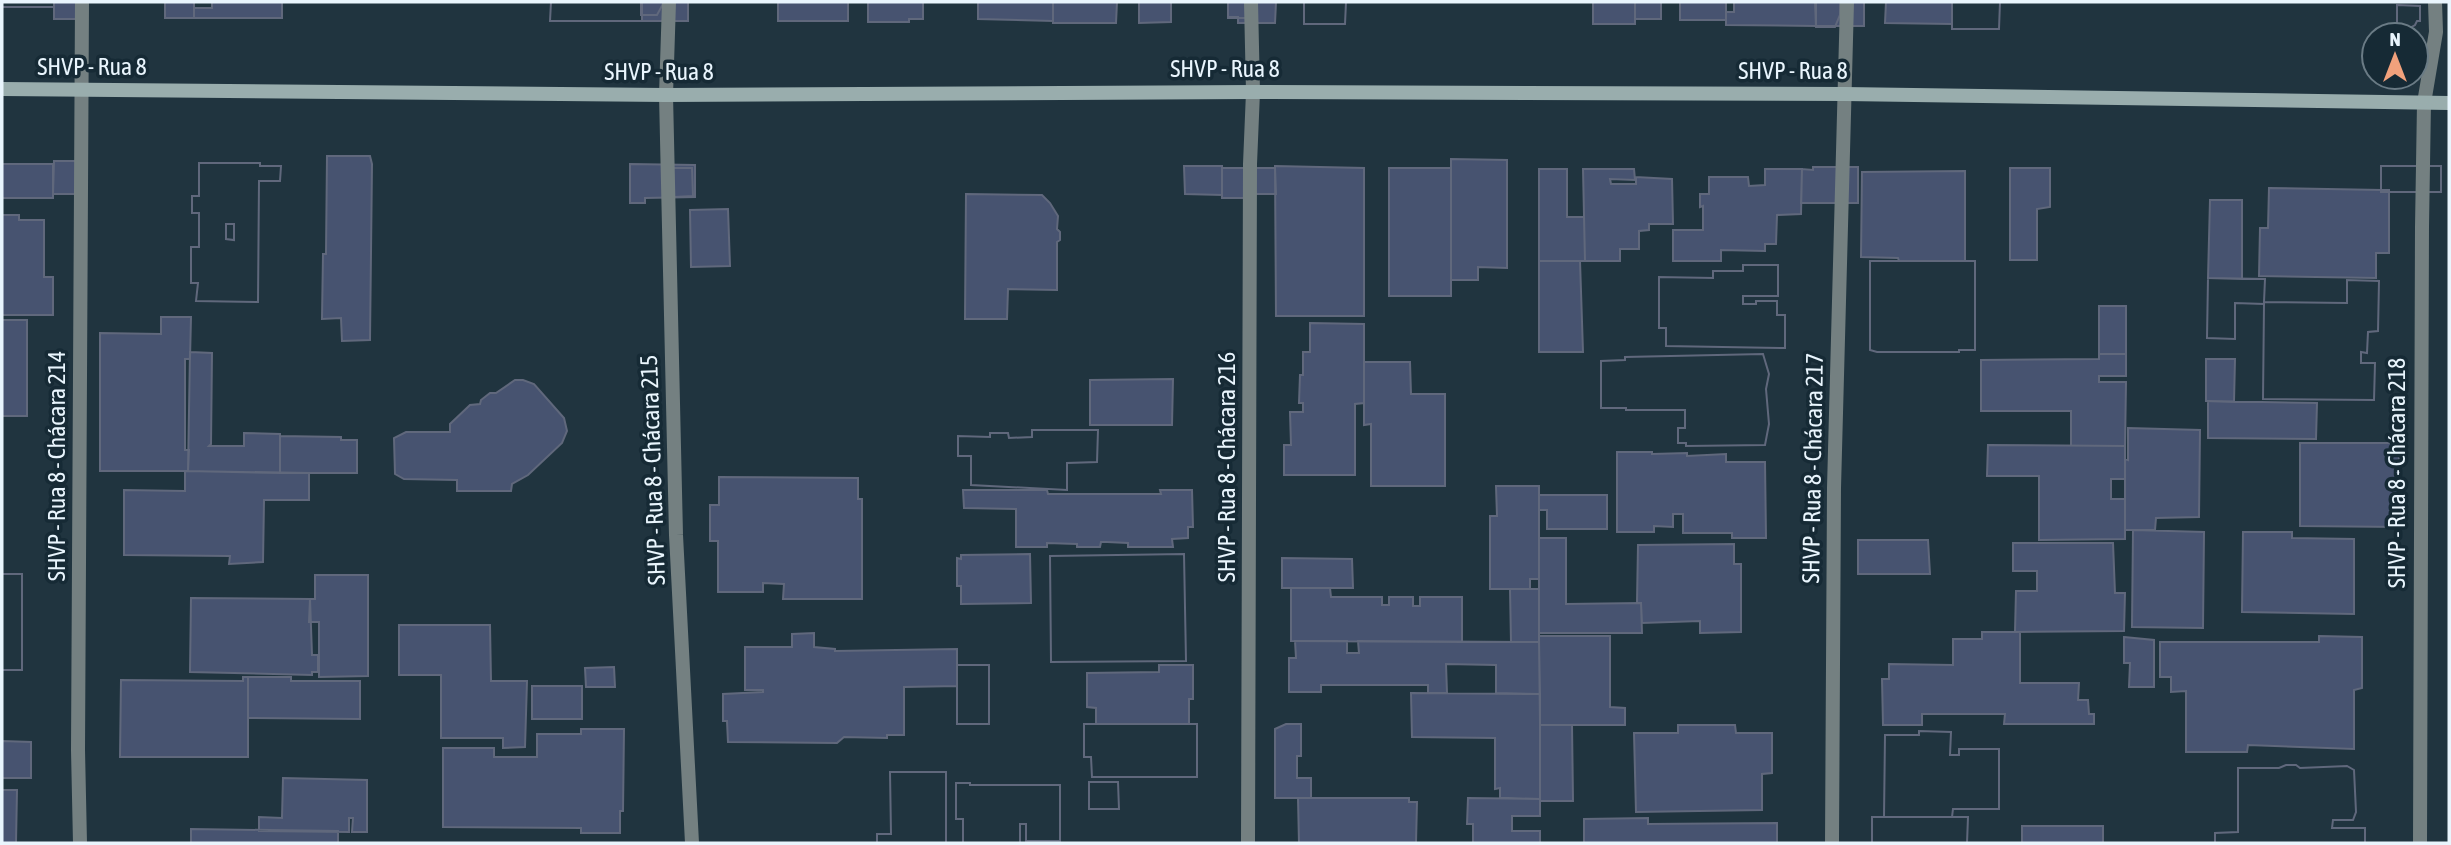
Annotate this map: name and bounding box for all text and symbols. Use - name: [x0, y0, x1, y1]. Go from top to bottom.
- north arrow: [2360, 21, 2430, 91]
- text: N: [2389, 28, 2401, 50]
- street label: SHVP - Rua 8: [37, 53, 147, 80]
- street label: SHVP - Rua 8: [1170, 55, 1280, 82]
- street label: SHVP - Rua 8: [1738, 57, 1848, 84]
- street label: SHVP - Rua 8: [604, 58, 714, 85]
- street label: SHVP - Rua 8 - Chácara 214: [43, 351, 70, 581]
- street label: SHVP - Rua 8 - Chácara 216: [1213, 352, 1240, 582]
- street label: SHVP - Rua 8 - Chácara 217: [1797, 352, 1828, 583]
- street label: SHVP - Rua 8 - Chácara 215: [635, 354, 670, 586]
- street label: SHVP - Rua 8 - Chácara 218: [2383, 358, 2410, 588]

